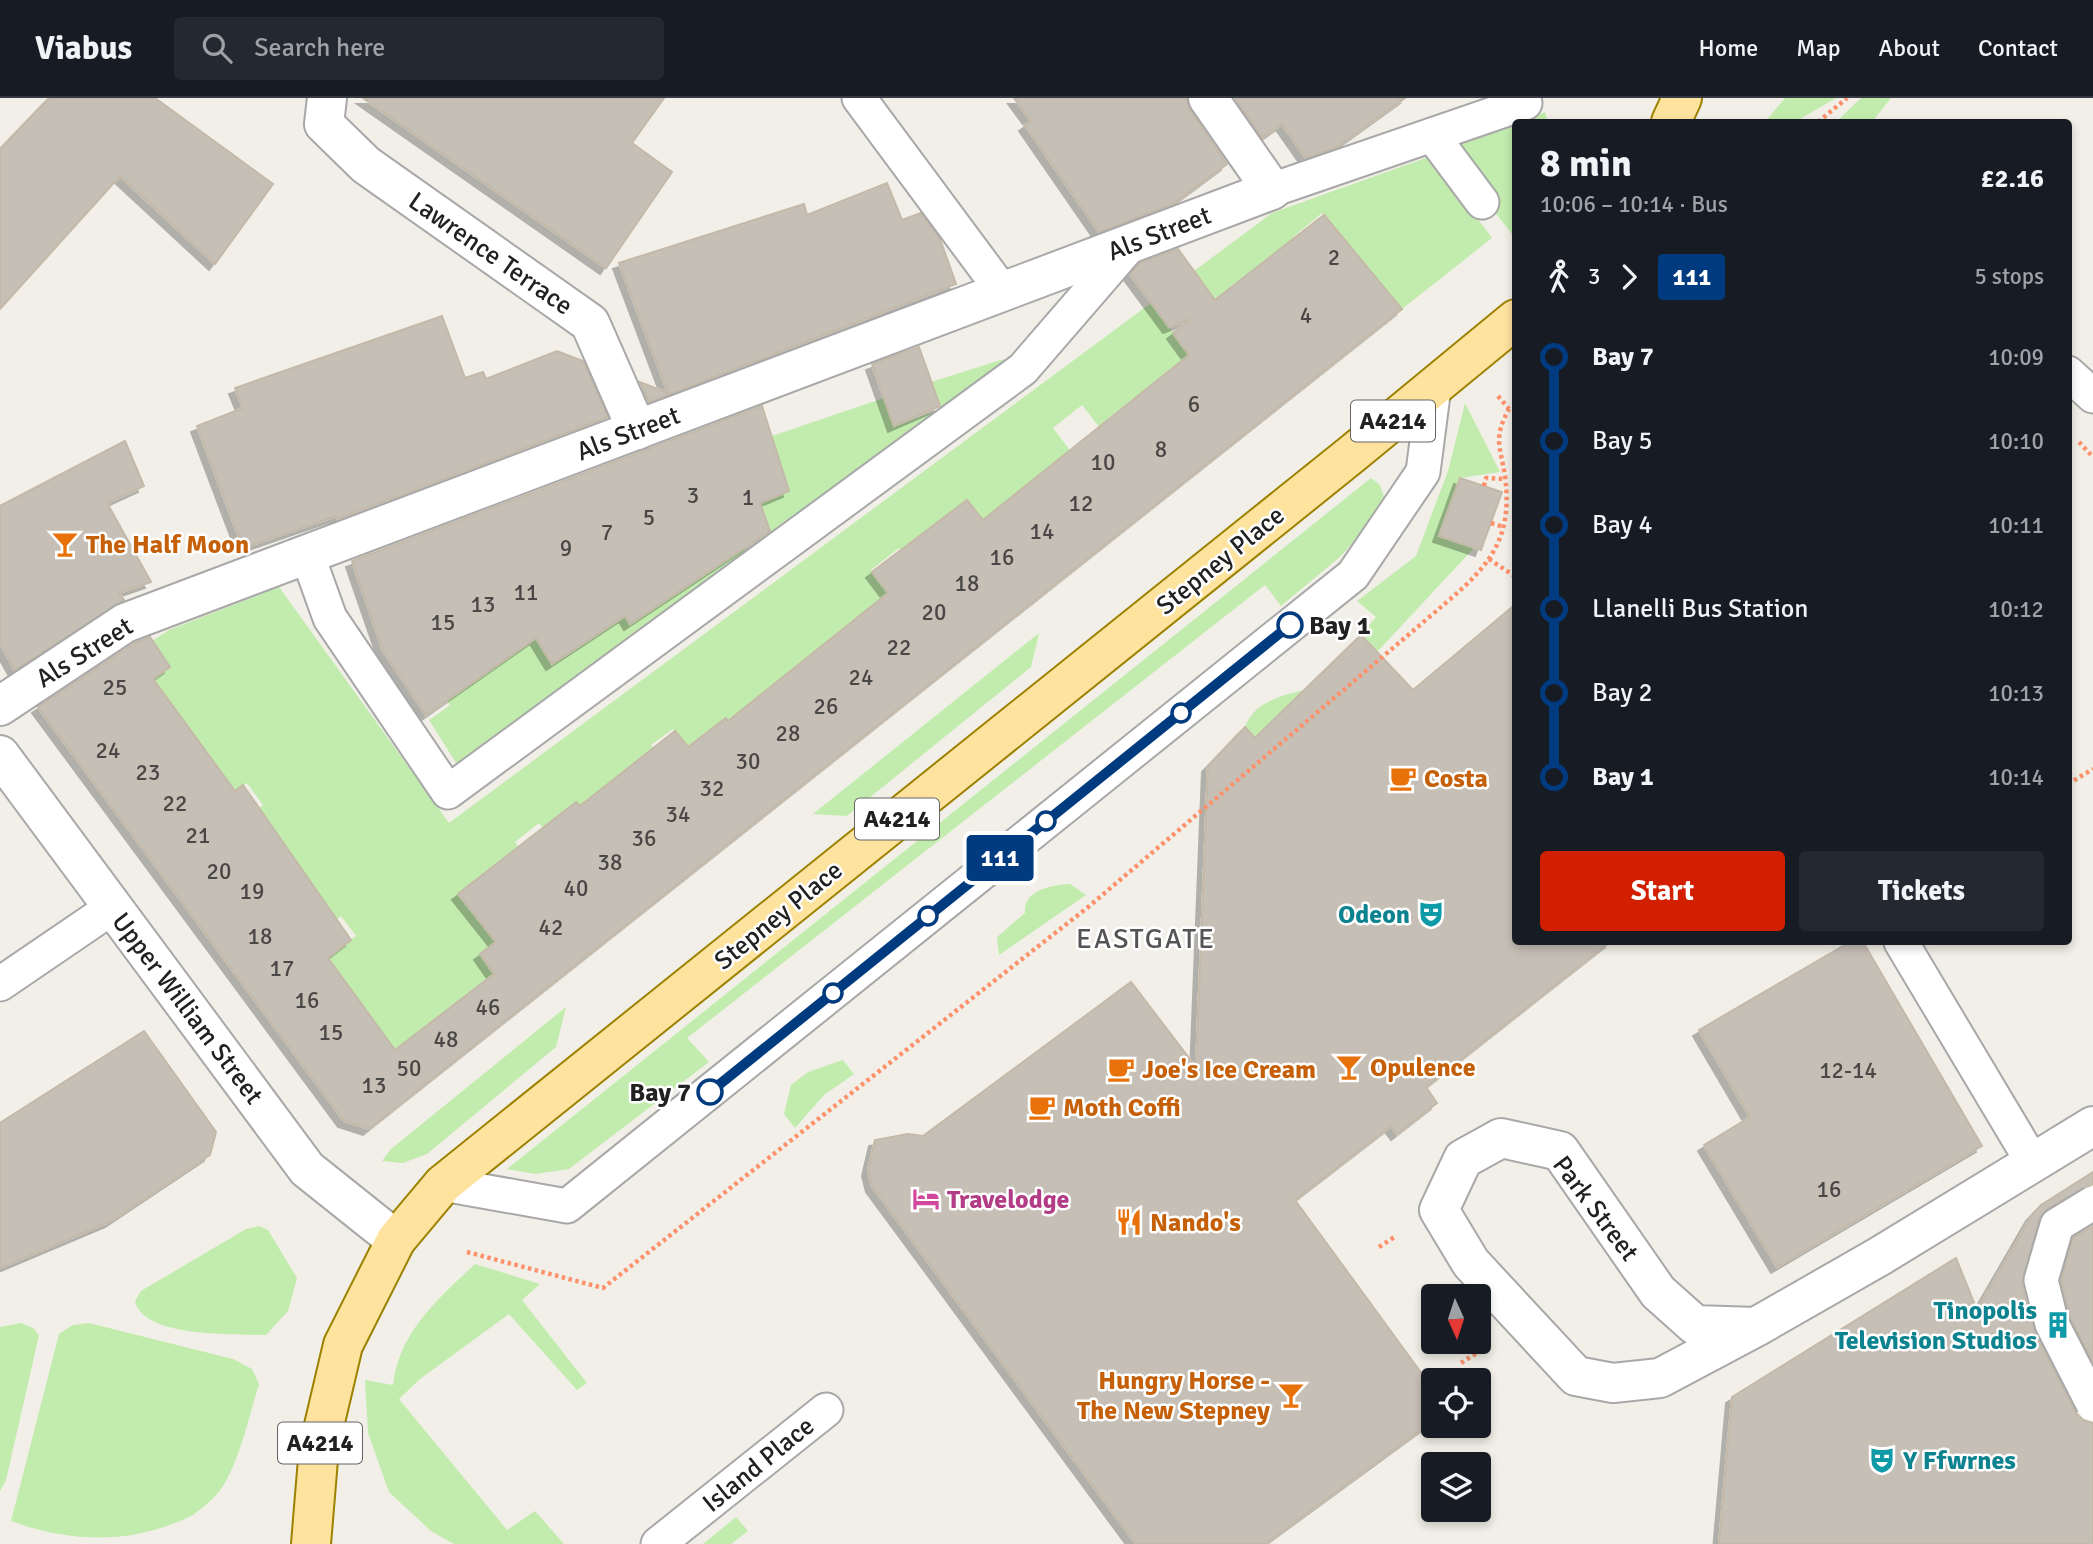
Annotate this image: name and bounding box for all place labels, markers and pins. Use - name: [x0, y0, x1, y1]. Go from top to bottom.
- bar icon: The Half Moon: [50, 529, 80, 559]
- place label: The Half Moon: [86, 529, 249, 561]
- place label: Bay 1: [1309, 610, 1371, 642]
- marker: Bay 1: [1277, 612, 1303, 638]
- unlabelled marker: [1171, 703, 1191, 723]
- cafe icon: Costa: [1388, 763, 1418, 793]
- place label: Costa: [1424, 763, 1488, 795]
- unlabelled marker: [1036, 811, 1056, 831]
- place label: Odeon: [1338, 899, 1410, 931]
- theatre icon: Odeon: [1416, 899, 1446, 929]
- unlabelled marker: [918, 906, 938, 926]
- unlabelled marker: [823, 983, 843, 1003]
- bar icon: Opulence: [1334, 1052, 1364, 1082]
- place label: Opulence: [1370, 1052, 1476, 1084]
- cafe icon: Joe's Ice Cream: [1106, 1054, 1136, 1084]
- place label: Joe's Ice Cream: [1142, 1054, 1316, 1086]
- place label: Bay 7: [629, 1077, 691, 1109]
- marker: Bay 7: [697, 1079, 723, 1105]
- cafe icon: Moth Coffi: [1027, 1092, 1057, 1122]
- place label: Moth Coffi: [1063, 1092, 1181, 1124]
- hotel icon: Travelodge: [911, 1184, 941, 1214]
- place label: Travelodge: [947, 1184, 1070, 1216]
- restaurant icon: Nando's: [1114, 1207, 1144, 1237]
- place label: Nando's: [1150, 1207, 1241, 1239]
- place label: Tinopolis Television Studios: [1835, 1295, 2037, 1357]
- building icon: Tinopolis Television Studios: [2043, 1310, 2073, 1340]
- place label: Hungry Horse - The New Stepney: [1077, 1365, 1270, 1427]
- bar icon: Hungry Horse - The New Stepney: [1276, 1380, 1306, 1410]
- theatre icon: Y Ffwrnes: [1867, 1445, 1897, 1475]
- place label: Y Ffwrnes: [1902, 1445, 2016, 1477]

